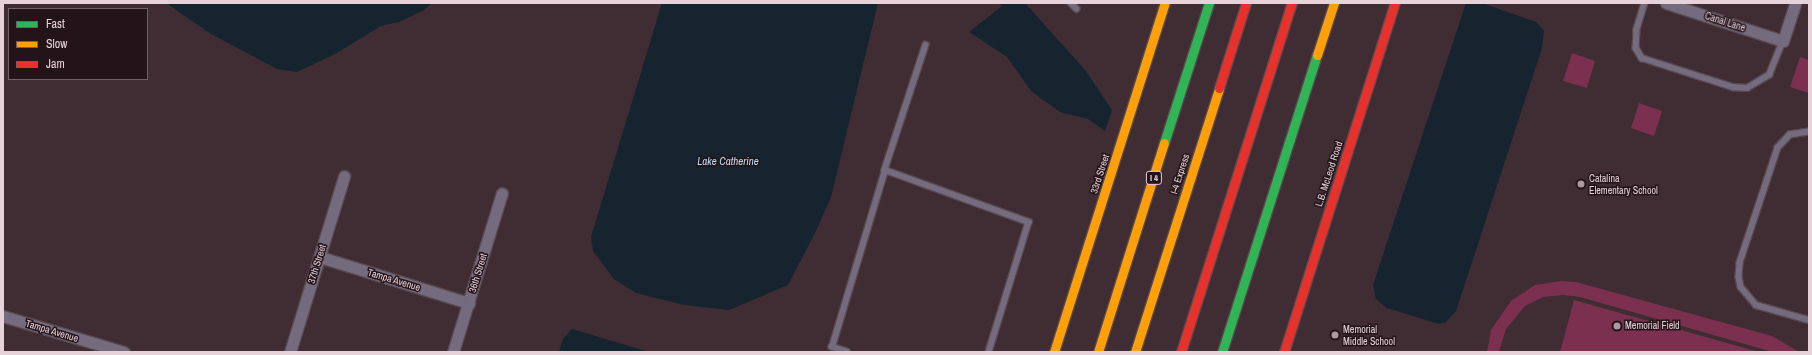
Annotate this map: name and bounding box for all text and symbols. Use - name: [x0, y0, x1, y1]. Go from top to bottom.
- legend: [8, 8, 148, 80]
- street label: Canal Lane: [1703, 10, 1747, 34]
- text: Fast: [46, 16, 65, 32]
- text: Slow: [46, 36, 67, 52]
- text: Jam: [46, 56, 65, 72]
- street label: L.B. McLeod Road: [1313, 140, 1345, 208]
- street label: I-4 Express: [1168, 152, 1192, 196]
- street label: 33rd Street: [1088, 153, 1112, 195]
- water label: Lake Catherine: [697, 154, 759, 168]
- road number: I 4: [1145, 171, 1163, 185]
- place label: Catalina Elementary School: [1589, 172, 1658, 196]
- marker: Catalina Elementary School: [1576, 179, 1586, 189]
- street label: 37th Street: [305, 243, 329, 285]
- street label: 36th Street: [466, 252, 490, 294]
- street label: Tampa Avenue: [366, 266, 422, 294]
- street label: Tampa Avenue: [24, 317, 80, 345]
- place label: Memorial Field: [1625, 320, 1680, 332]
- marker: Memorial Field: [1612, 321, 1622, 331]
- place label: Memorial Middle School: [1343, 323, 1395, 346]
- marker: Memorial Middle School: [1330, 330, 1340, 340]

